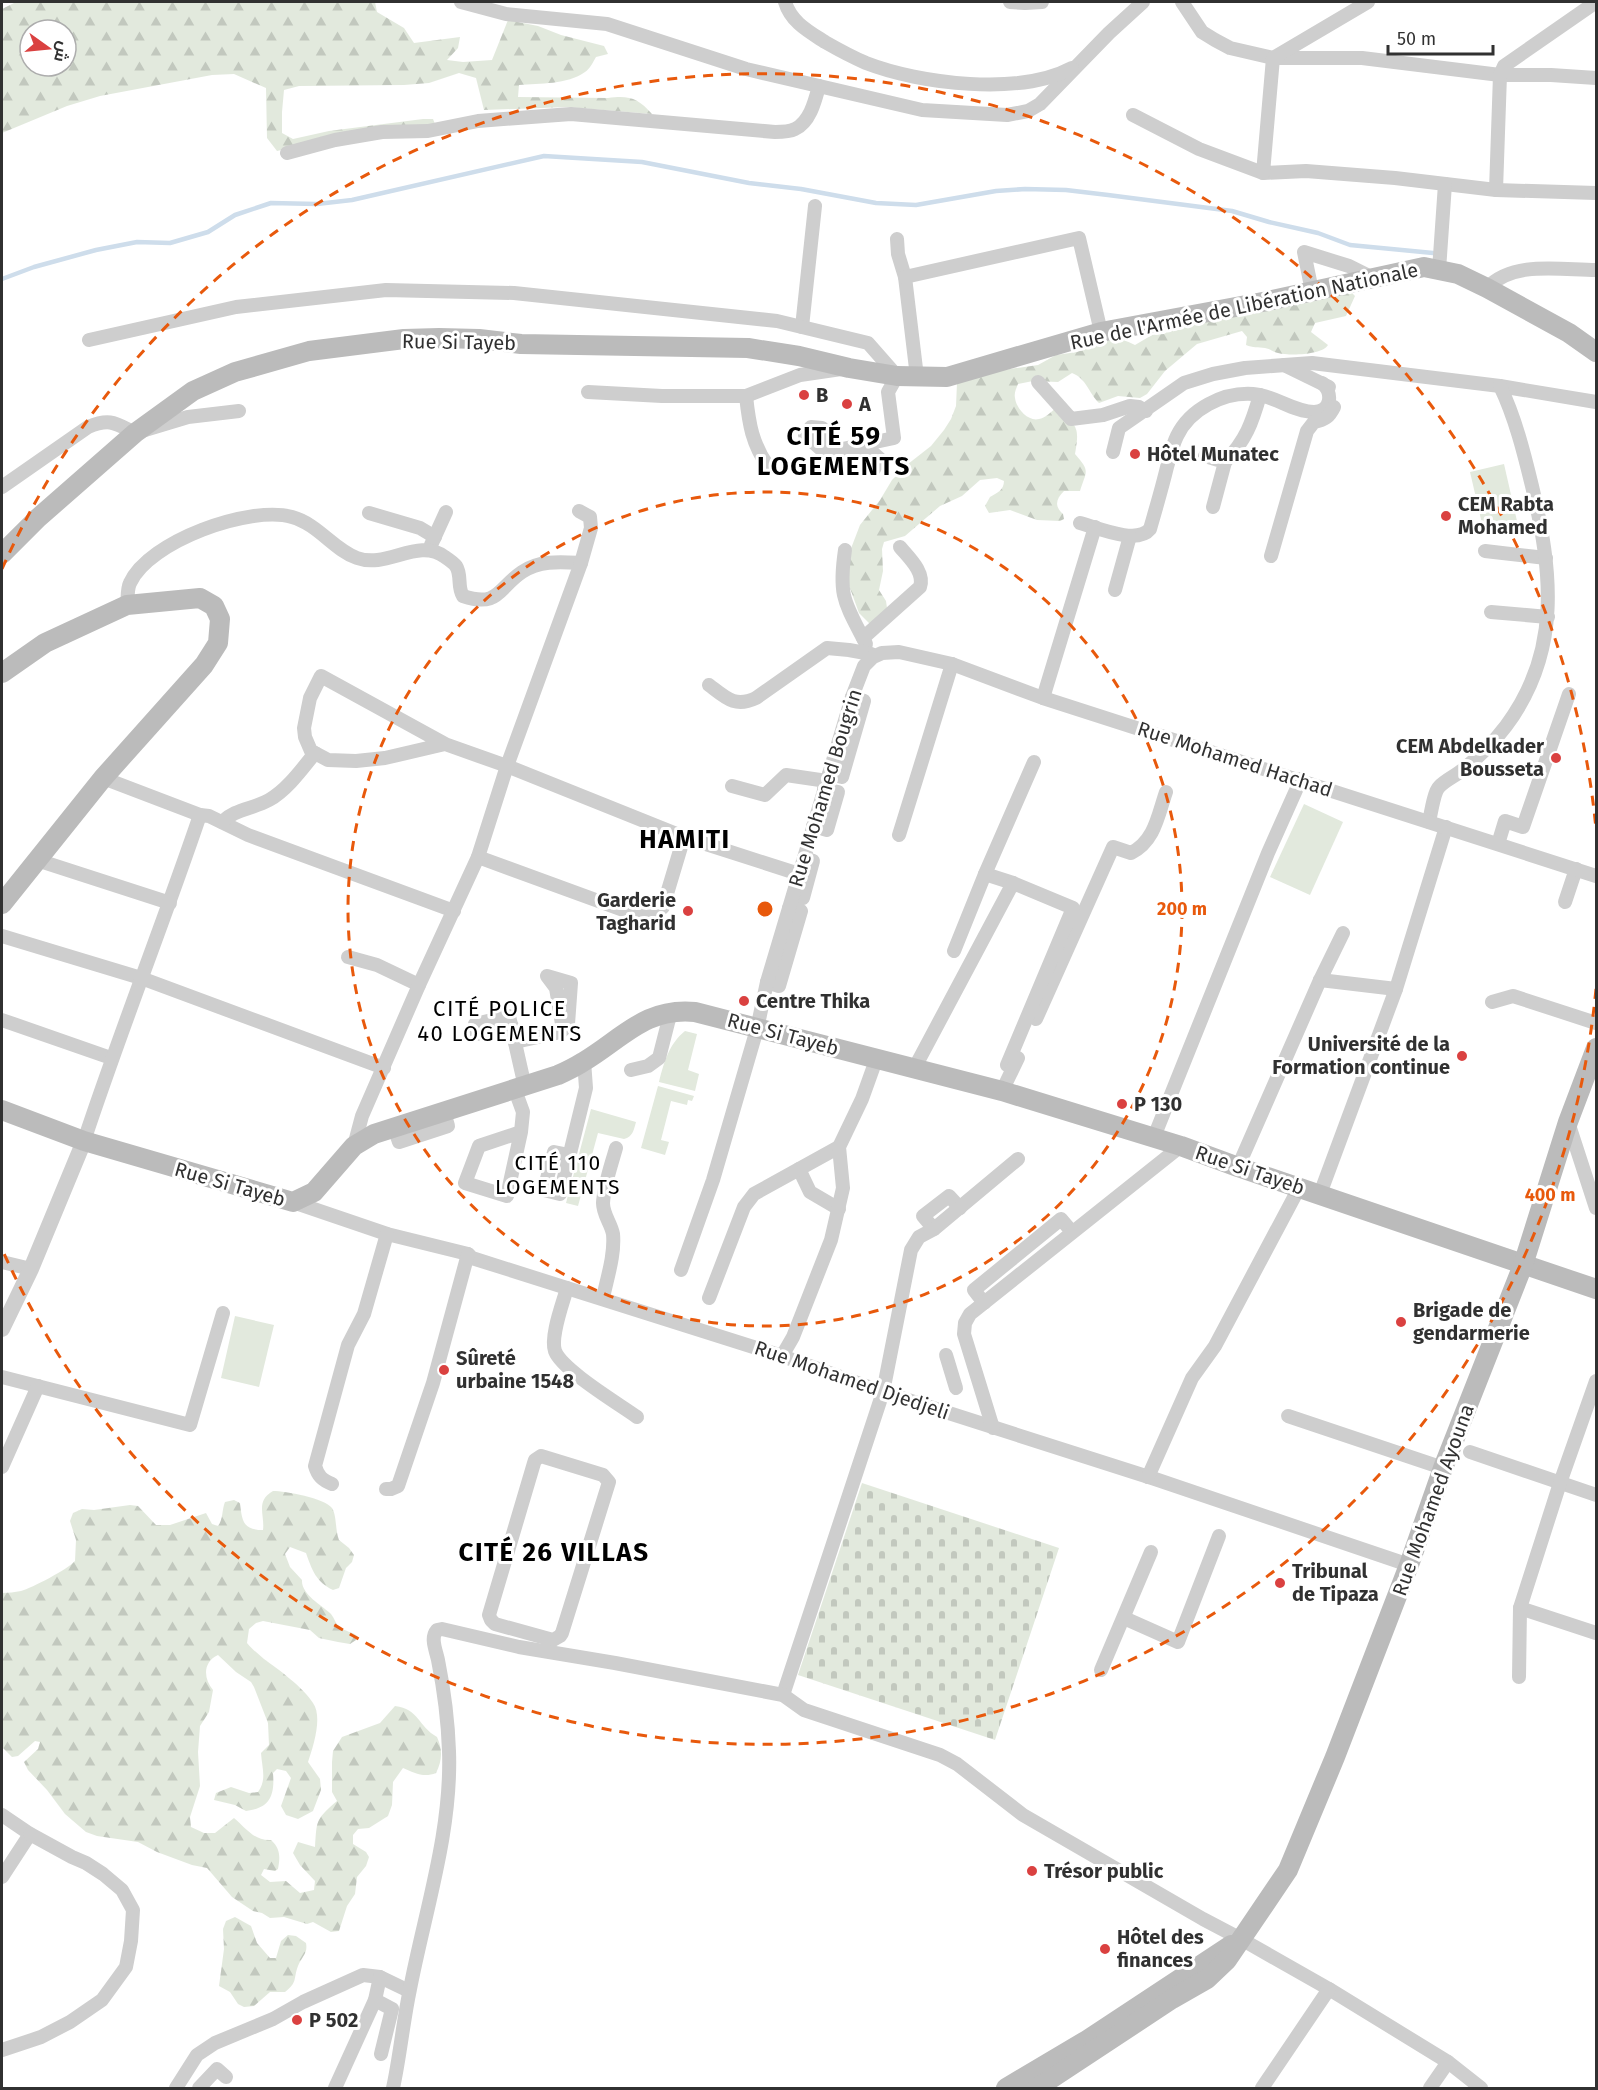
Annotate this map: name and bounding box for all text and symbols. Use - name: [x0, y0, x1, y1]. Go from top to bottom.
- north arrow: [18, 18, 78, 78]
- scale bar: [1388, 18, 1493, 56]
- text: 50 m: [1397, 28, 1436, 50]
- text: ش: [50, 39, 74, 64]
- street label: Rue de l'Armée de Libération Nationale: [1068, 257, 1420, 355]
- street label: Rue Si Tayeb: [402, 329, 516, 355]
- place label: B: [816, 383, 828, 407]
- marker: B: [797, 388, 811, 402]
- place label: A: [858, 392, 872, 416]
- marker: A: [840, 397, 854, 411]
- district label: CITÉ 59 LOGEMENTS: [757, 420, 911, 482]
- place label: Hôtel Munatec: [1147, 442, 1279, 466]
- marker: Hôtel Munatec: [1128, 447, 1142, 461]
- place label: CEM Rabta Mohamed: [1458, 492, 1554, 539]
- marker: CEM Rabta Mohamed: [1439, 509, 1453, 523]
- street label: Rue Mohamed Bougrin: [783, 686, 867, 890]
- street label: Rue Mohamed Hachad: [1134, 716, 1336, 802]
- place label: CEM Abdelkader Bousseta: [1396, 734, 1545, 781]
- marker: CEM Abdelkader Bousseta: [1549, 751, 1563, 765]
- district label: HAMITI: [639, 824, 731, 855]
- place label: Garderie Tagharid: [596, 888, 676, 935]
- text: 200 m: [1157, 898, 1207, 920]
- centre of rings: [755, 899, 775, 919]
- marker: Garderie Tagharid: [681, 904, 695, 918]
- place label: Centre Thika: [756, 989, 870, 1013]
- marker: Centre Thika: [737, 994, 751, 1008]
- district label: CITÉ POLICE 40 LOGEMENTS: [417, 995, 583, 1047]
- street label: Rue Si Tayeb: [725, 1008, 841, 1060]
- place label: Université de la Formation continue: [1272, 1032, 1450, 1079]
- marker: Université de la Formation continue: [1455, 1049, 1469, 1063]
- place label: P 130: [1134, 1092, 1182, 1116]
- marker: P 130: [1115, 1097, 1129, 1111]
- street label: Rue Si Tayeb: [1192, 1140, 1308, 1200]
- district label: CITÉ 110 LOGEMENTS: [495, 1150, 621, 1200]
- street label: Rue Si Tayeb: [172, 1157, 288, 1211]
- text: 400 m: [1525, 1184, 1575, 1206]
- place label: Brigade de gendarmerie: [1413, 1298, 1530, 1345]
- marker: Brigade de gendarmerie: [1394, 1315, 1408, 1329]
- street label: Rue Mohamed Djedjeli: [751, 1335, 953, 1425]
- place label: Sûreté urbaine 1548: [456, 1346, 574, 1393]
- marker: Sûreté urbaine 1548: [437, 1363, 451, 1377]
- street label: Rue Mohamed Ayouna: [1387, 1401, 1479, 1599]
- district label: CITÉ 26 VILLAS: [458, 1536, 650, 1568]
- place label: Tribunal de Tipaza: [1292, 1559, 1379, 1606]
- marker: Tribunal de Tipaza: [1273, 1576, 1287, 1590]
- place label: Trésor public: [1044, 1859, 1164, 1883]
- marker: Trésor public: [1025, 1864, 1039, 1878]
- place label: Hôtel des finances: [1117, 1925, 1204, 1972]
- marker: Hôtel des finances: [1098, 1942, 1112, 1956]
- place label: P 502: [309, 2008, 358, 2032]
- marker: P 502: [290, 2013, 304, 2027]

